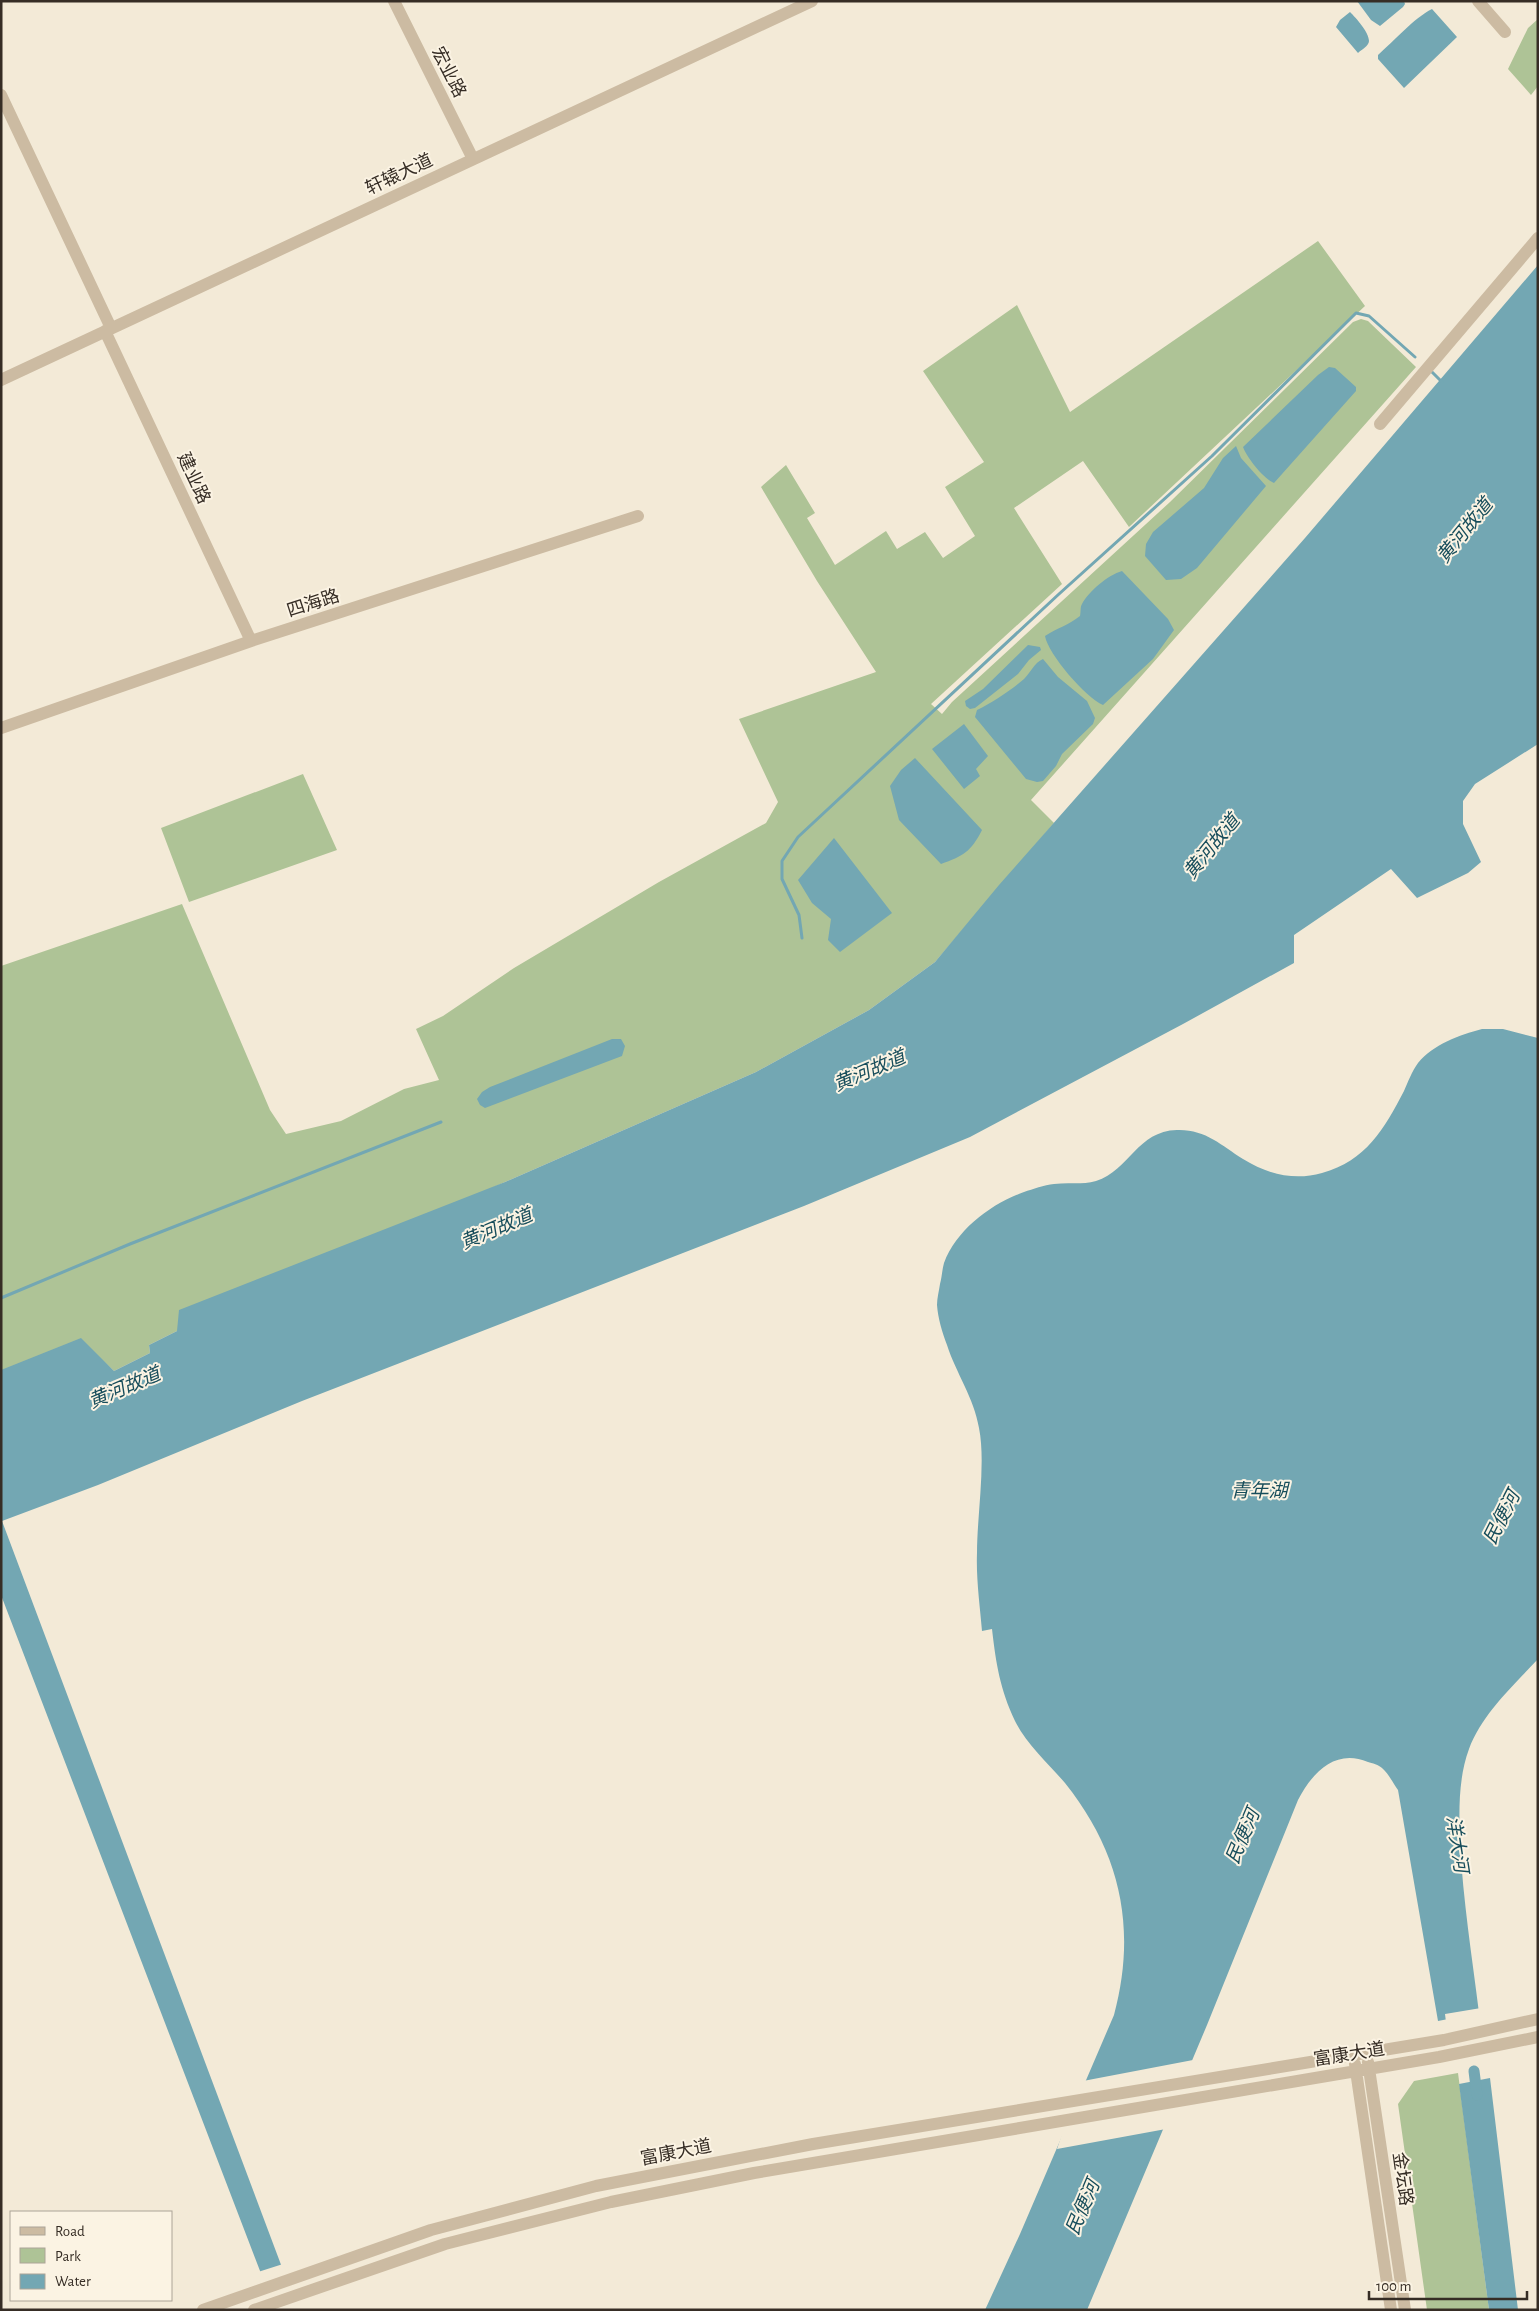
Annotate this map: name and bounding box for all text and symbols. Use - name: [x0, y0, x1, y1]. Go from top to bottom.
- street label: 宏业路: [428, 43, 470, 101]
- street label: 轩辕大道: [362, 150, 436, 198]
- street label: 建业路: [174, 449, 214, 507]
- water label: 黄河故道: [1432, 492, 1498, 566]
- street label: 四海路: [284, 585, 342, 621]
- water label: 黄河故道: [1179, 808, 1245, 882]
- water label: 黄河故道: [830, 1045, 911, 1095]
- water label: 黄河故道: [457, 1203, 538, 1253]
- water label: 黄河故道: [85, 1362, 166, 1412]
- water label: 青年湖: [1230, 1480, 1290, 1501]
- water label: 民便河: [1480, 1484, 1526, 1547]
- water label: 民便河: [1223, 1803, 1265, 1867]
- water label: 洋大河: [1443, 1814, 1473, 1878]
- street label: 富康大道: [1312, 2038, 1386, 2070]
- street label: 富康大道: [639, 2135, 713, 2169]
- street label: 金坛路: [1389, 2151, 1417, 2207]
- water label: 民便河: [1063, 2174, 1105, 2238]
- legend: [10, 2211, 172, 2301]
- text: Road: [55, 2224, 85, 2239]
- text: Park: [55, 2249, 81, 2264]
- scale bar: [1369, 2268, 1526, 2300]
- text: Water: [55, 2274, 91, 2289]
- text: 100 m: [1376, 2279, 1411, 2294]

